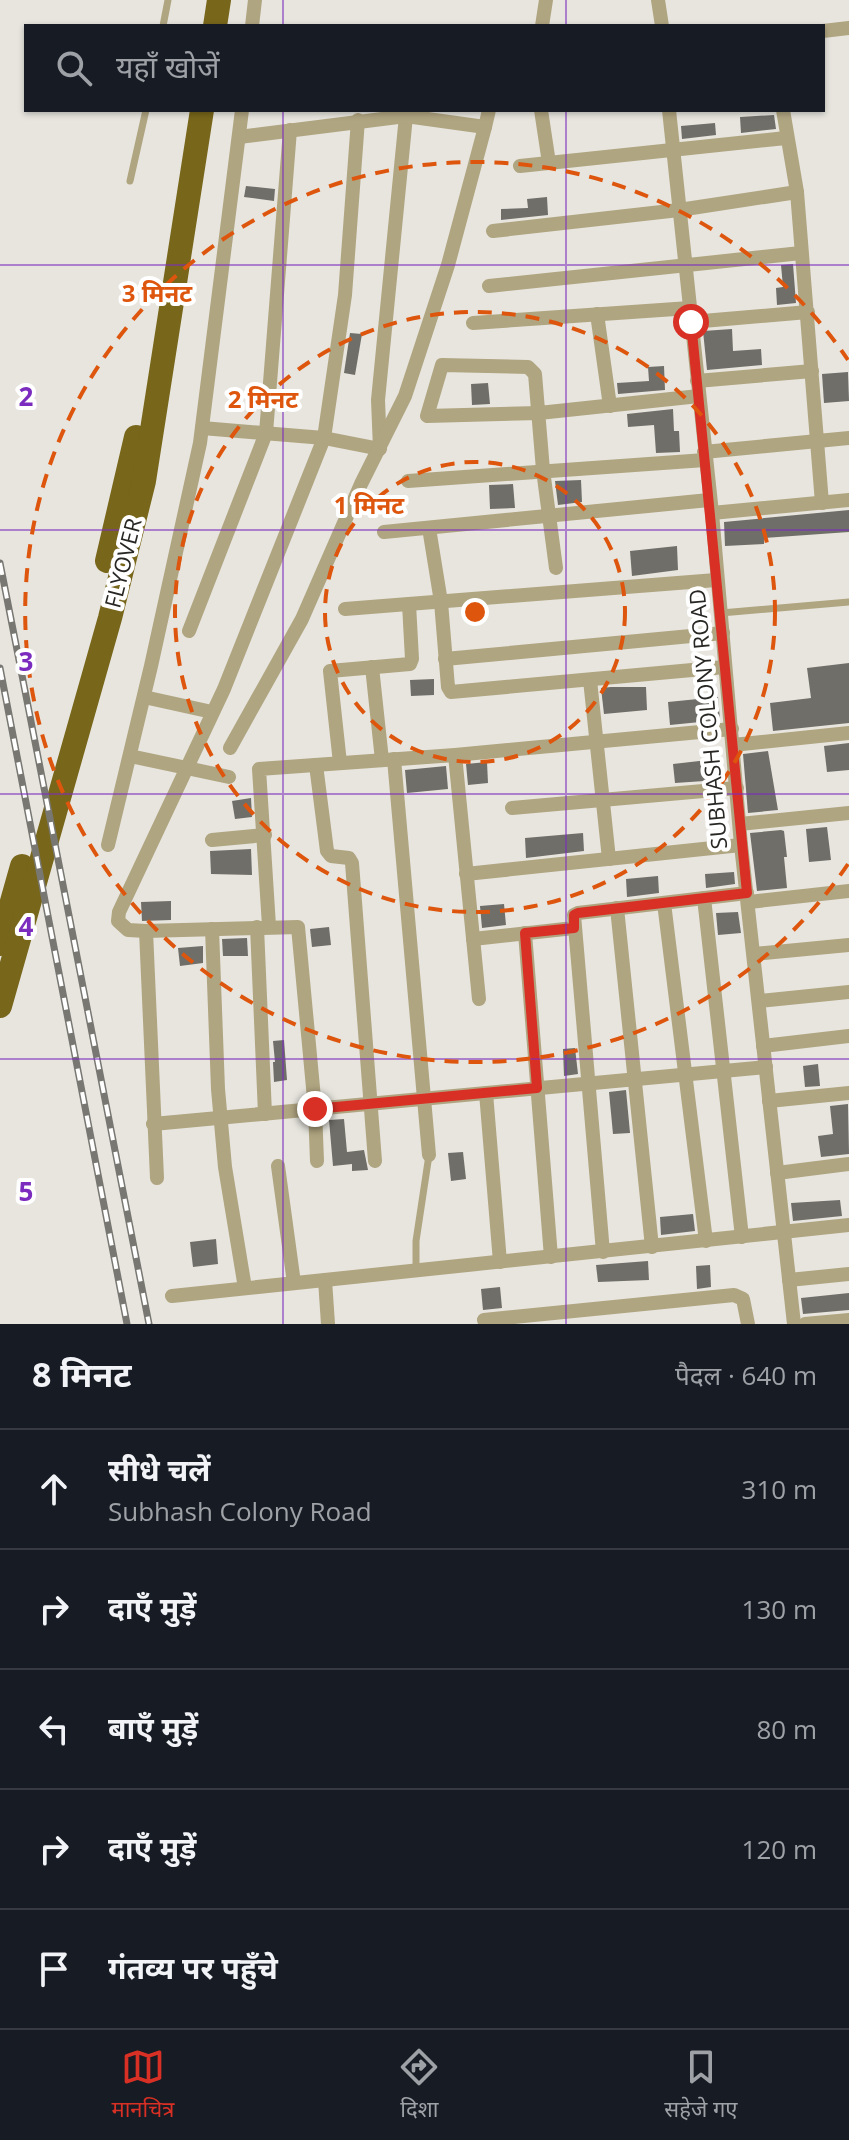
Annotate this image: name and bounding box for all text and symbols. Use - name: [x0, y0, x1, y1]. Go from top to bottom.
- search box: [24, 24, 825, 112]
- icon: search: [52, 46, 96, 90]
- text: यहाँ खोजें: [116, 46, 219, 87]
- text: 3 मिनट: [122, 276, 193, 309]
- route start: [673, 304, 709, 340]
- text: 2: [19, 378, 34, 414]
- text: 2 मिनट: [228, 382, 299, 415]
- text: 1 मिनट: [334, 488, 405, 521]
- street label: FLYOVER: [96, 514, 148, 611]
- street label: SUBHASH COLONY ROAD: [681, 588, 733, 850]
- centre of rings: [461, 598, 489, 626]
- text: 3: [19, 643, 33, 679]
- text: 4: [19, 908, 34, 944]
- route end: [297, 1091, 333, 1127]
- text: 5: [19, 1173, 33, 1209]
- text: 8 मिनट: [32, 1351, 132, 1397]
- text: पैदल · 640 m: [675, 1357, 817, 1393]
- text: सीधे चलें: [108, 1449, 210, 1490]
- icon: ahead: [32, 1467, 76, 1511]
- text: 310 m: [742, 1471, 817, 1507]
- text: Subhash Colony Road: [108, 1493, 372, 1529]
- icon: right: [32, 1587, 76, 1631]
- text: दाएँ मुड़ें: [108, 1587, 196, 1628]
- text: 130 m: [742, 1591, 817, 1627]
- icon: left: [32, 1707, 76, 1751]
- text: बाएँ मुड़ें: [108, 1707, 198, 1748]
- text: 80 m: [756, 1711, 817, 1747]
- icon: right: [32, 1827, 76, 1871]
- text: दाएँ मुड़ें: [108, 1827, 196, 1868]
- text: 120 m: [742, 1831, 817, 1867]
- icon: arrive: [32, 1947, 76, 1991]
- text: गंतव्य पर पहुँचे: [108, 1947, 278, 1988]
- tab: मानचित्र: [111, 2045, 174, 2126]
- tab: दिशा: [397, 2045, 441, 2126]
- tab: सहेजे गए: [664, 2045, 738, 2126]

